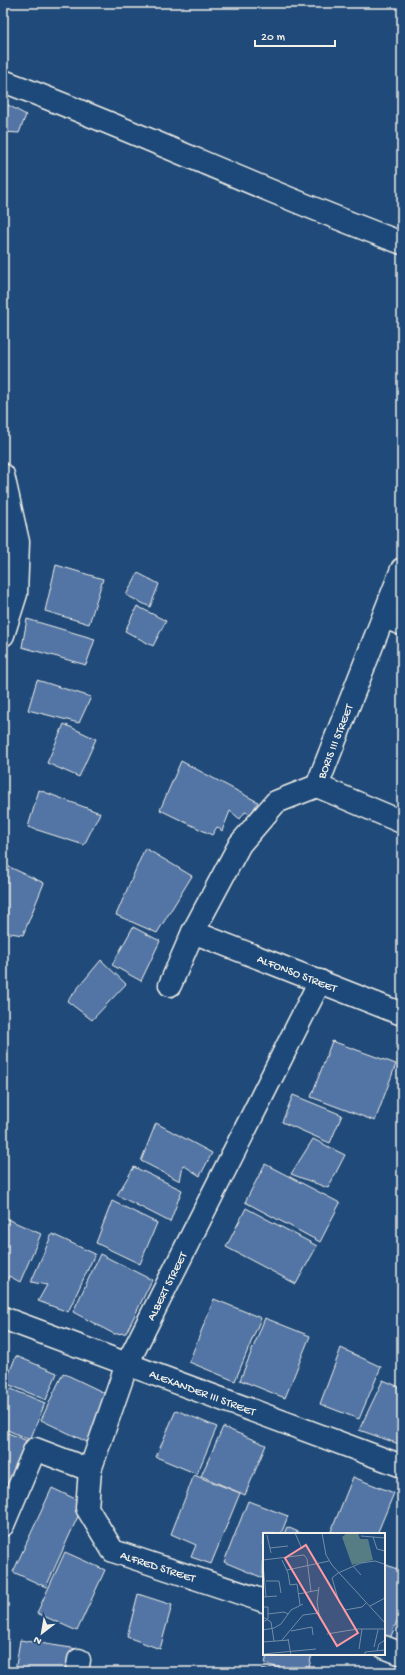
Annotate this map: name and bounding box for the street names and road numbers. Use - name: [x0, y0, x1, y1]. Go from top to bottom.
- street label: BORIS III STREET: [315, 701, 358, 782]
- street label: ALFONSO STREET: [255, 953, 340, 997]
- street label: ALBERT STREET: [145, 1249, 192, 1324]
- street label: ALEXANDER III STREET: [147, 1368, 258, 1421]
- street label: ALFRED STREET: [118, 1549, 198, 1587]

